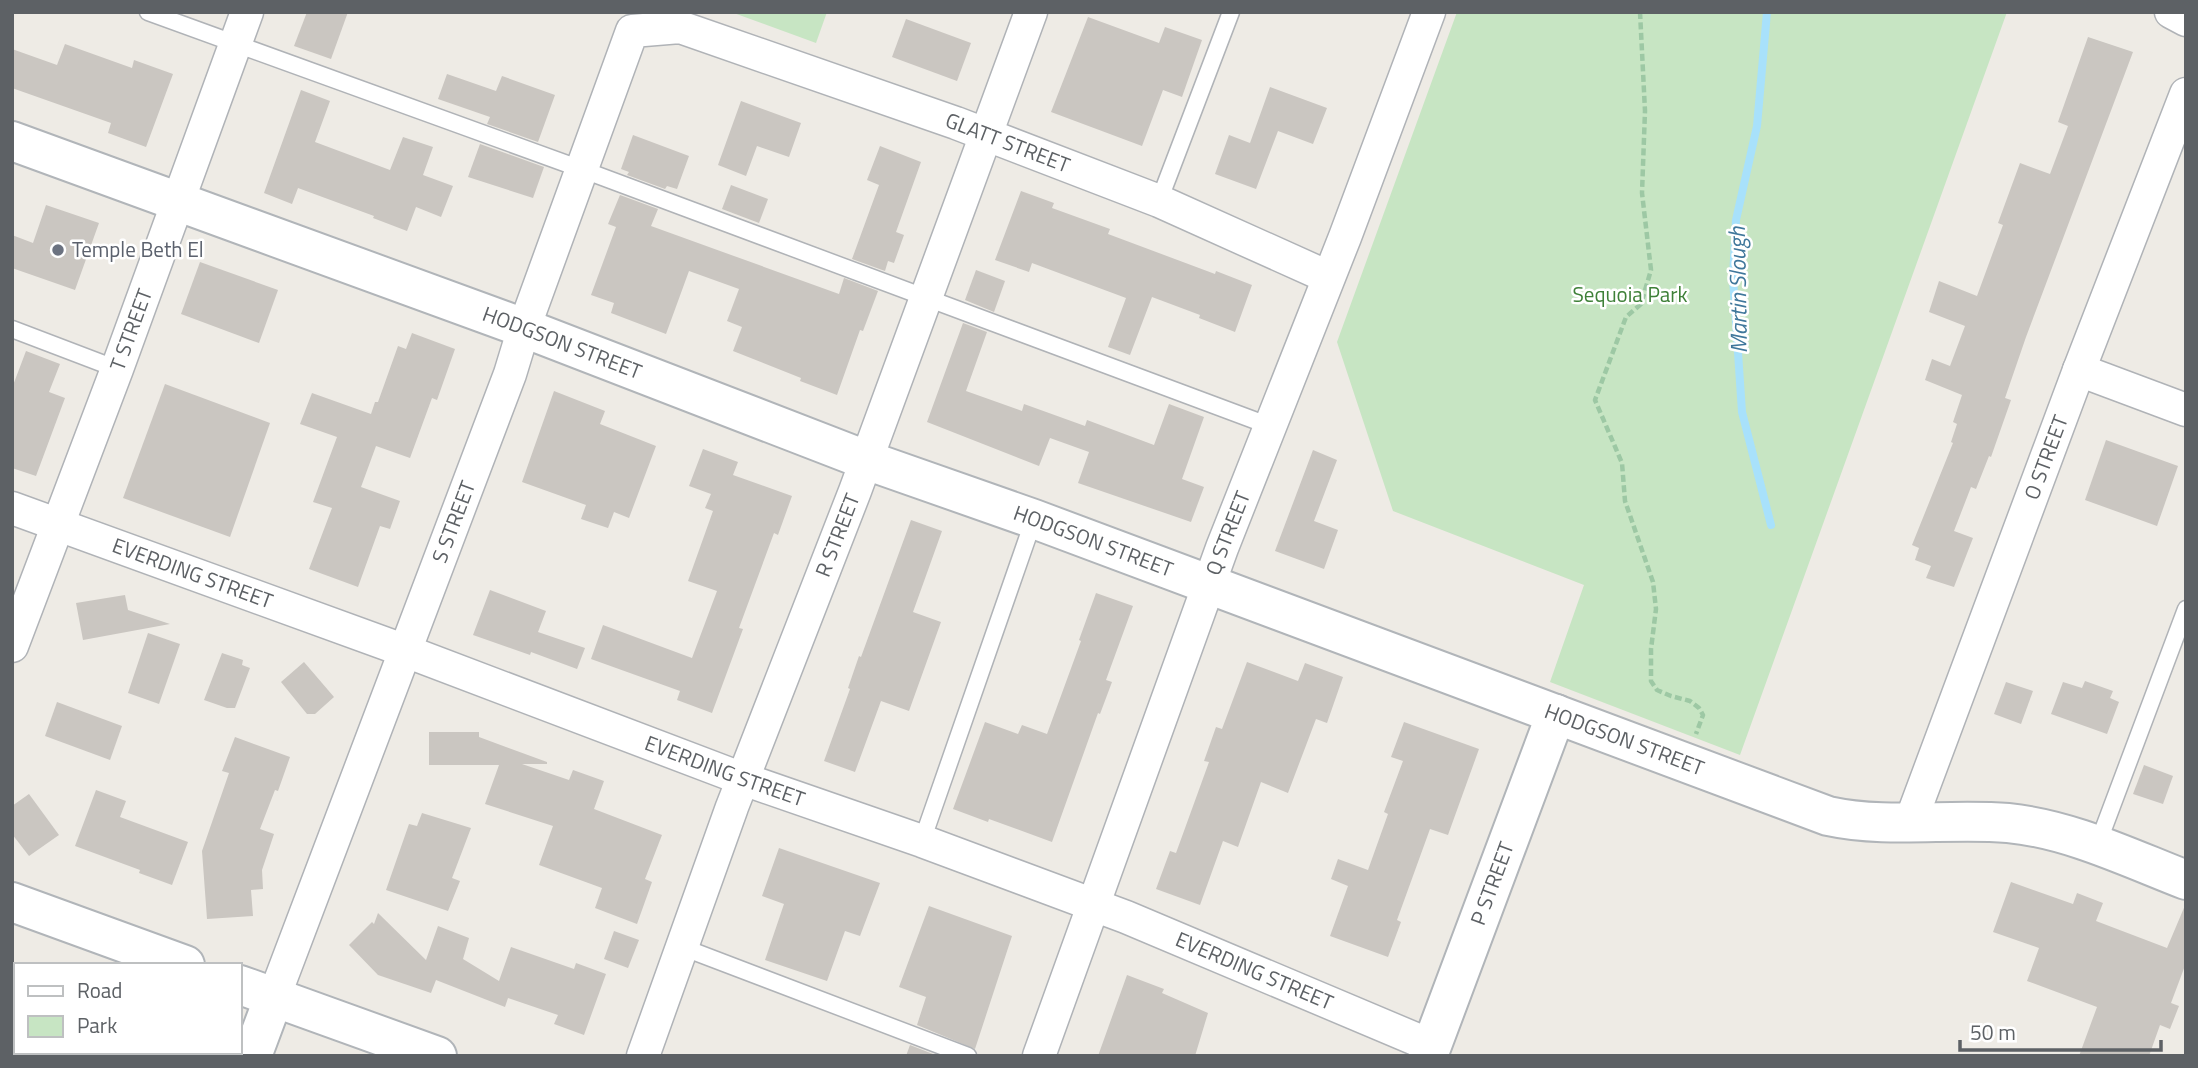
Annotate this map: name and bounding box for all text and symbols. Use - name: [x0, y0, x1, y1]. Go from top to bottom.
- street label: GLATT STREET: [941, 104, 1075, 180]
- water label: Martin Slough: [1719, 226, 1756, 354]
- place label: Temple Beth El: [72, 233, 204, 265]
- marker: Temple Beth El: [50, 242, 66, 258]
- park label: Sequoia Park: [1572, 278, 1688, 310]
- street label: T STREET: [101, 284, 160, 375]
- street label: HODGSON STREET: [478, 297, 647, 387]
- street label: O STREET: [2015, 410, 2076, 504]
- street label: S STREET: [423, 476, 483, 567]
- street label: Q STREET: [1197, 486, 1258, 579]
- street label: R STREET: [806, 488, 868, 581]
- street label: HODGSON STREET: [1009, 496, 1178, 585]
- street label: EVERDING STREET: [108, 529, 277, 616]
- street label: HODGSON STREET: [1540, 694, 1709, 783]
- street label: EVERDING STREET: [641, 726, 810, 814]
- street label: P STREET: [1461, 837, 1522, 930]
- street label: EVERDING STREET: [1171, 923, 1339, 1018]
- legend: [14, 963, 242, 1054]
- text: Road: [77, 974, 122, 1006]
- text: Park: [77, 1009, 117, 1041]
- scale bar: [1960, 1009, 2161, 1052]
- text: 50 m: [1970, 1016, 2016, 1048]

